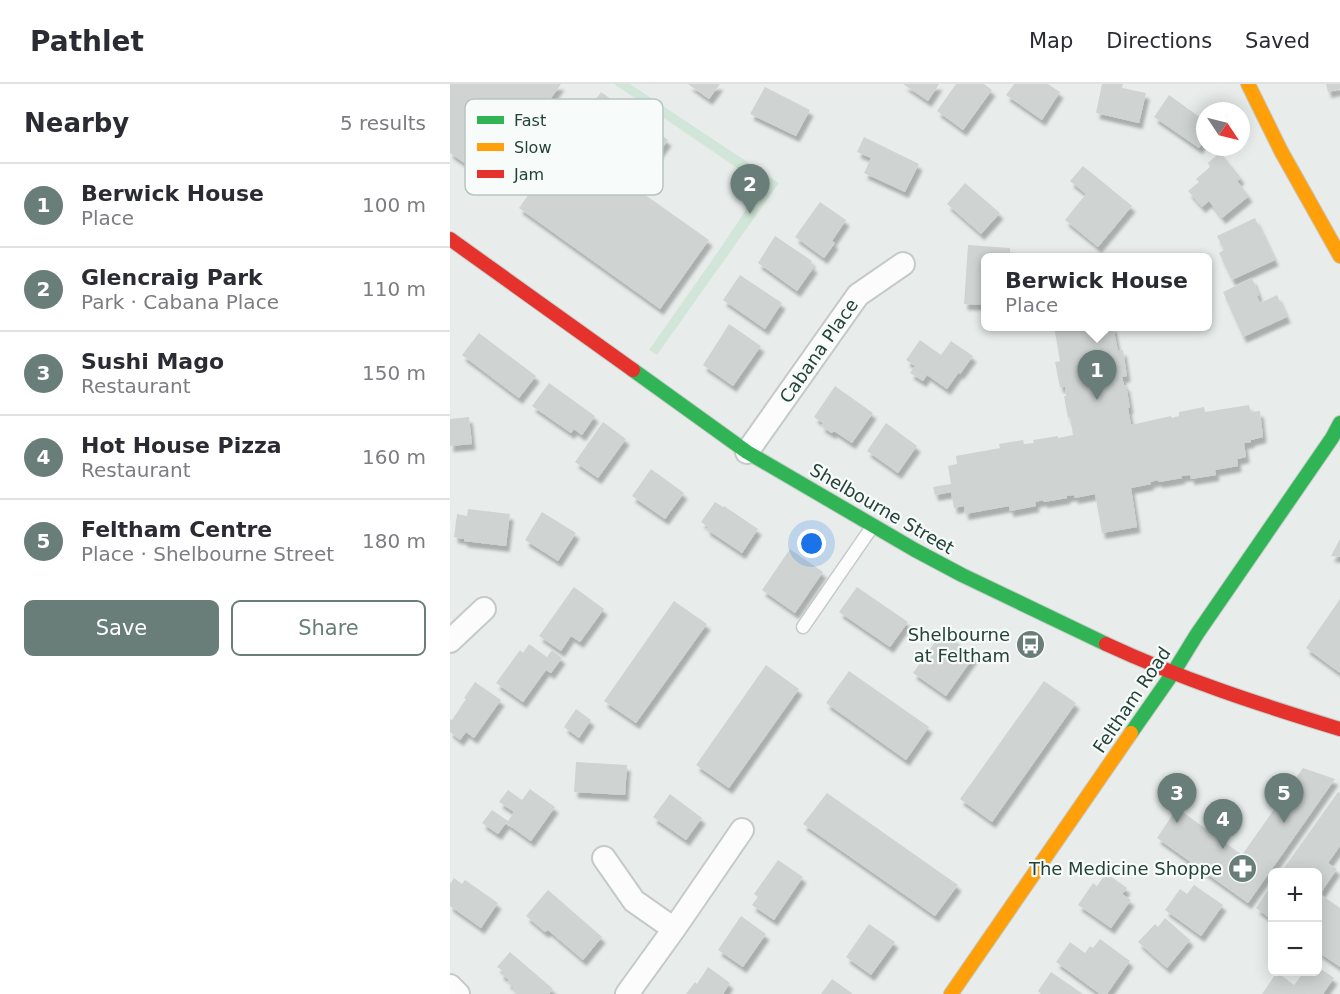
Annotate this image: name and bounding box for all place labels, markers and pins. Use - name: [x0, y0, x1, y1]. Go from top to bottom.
- pin: 2: [730, 164, 770, 214]
- pin: 1: [1078, 350, 1116, 400]
- place label: Shelbourne at Feltham: [908, 624, 1010, 666]
- bus stop icon: Shelbourne at Feltham: [1015, 629, 1047, 661]
- pin: 3: [1158, 774, 1196, 823]
- pin: 5: [1264, 774, 1304, 823]
- pin: 4: [1204, 800, 1242, 849]
- pharmacy icon: The Medicine Shoppe: [1227, 853, 1259, 885]
- place label: The Medicine Shoppe: [1028, 858, 1222, 879]

